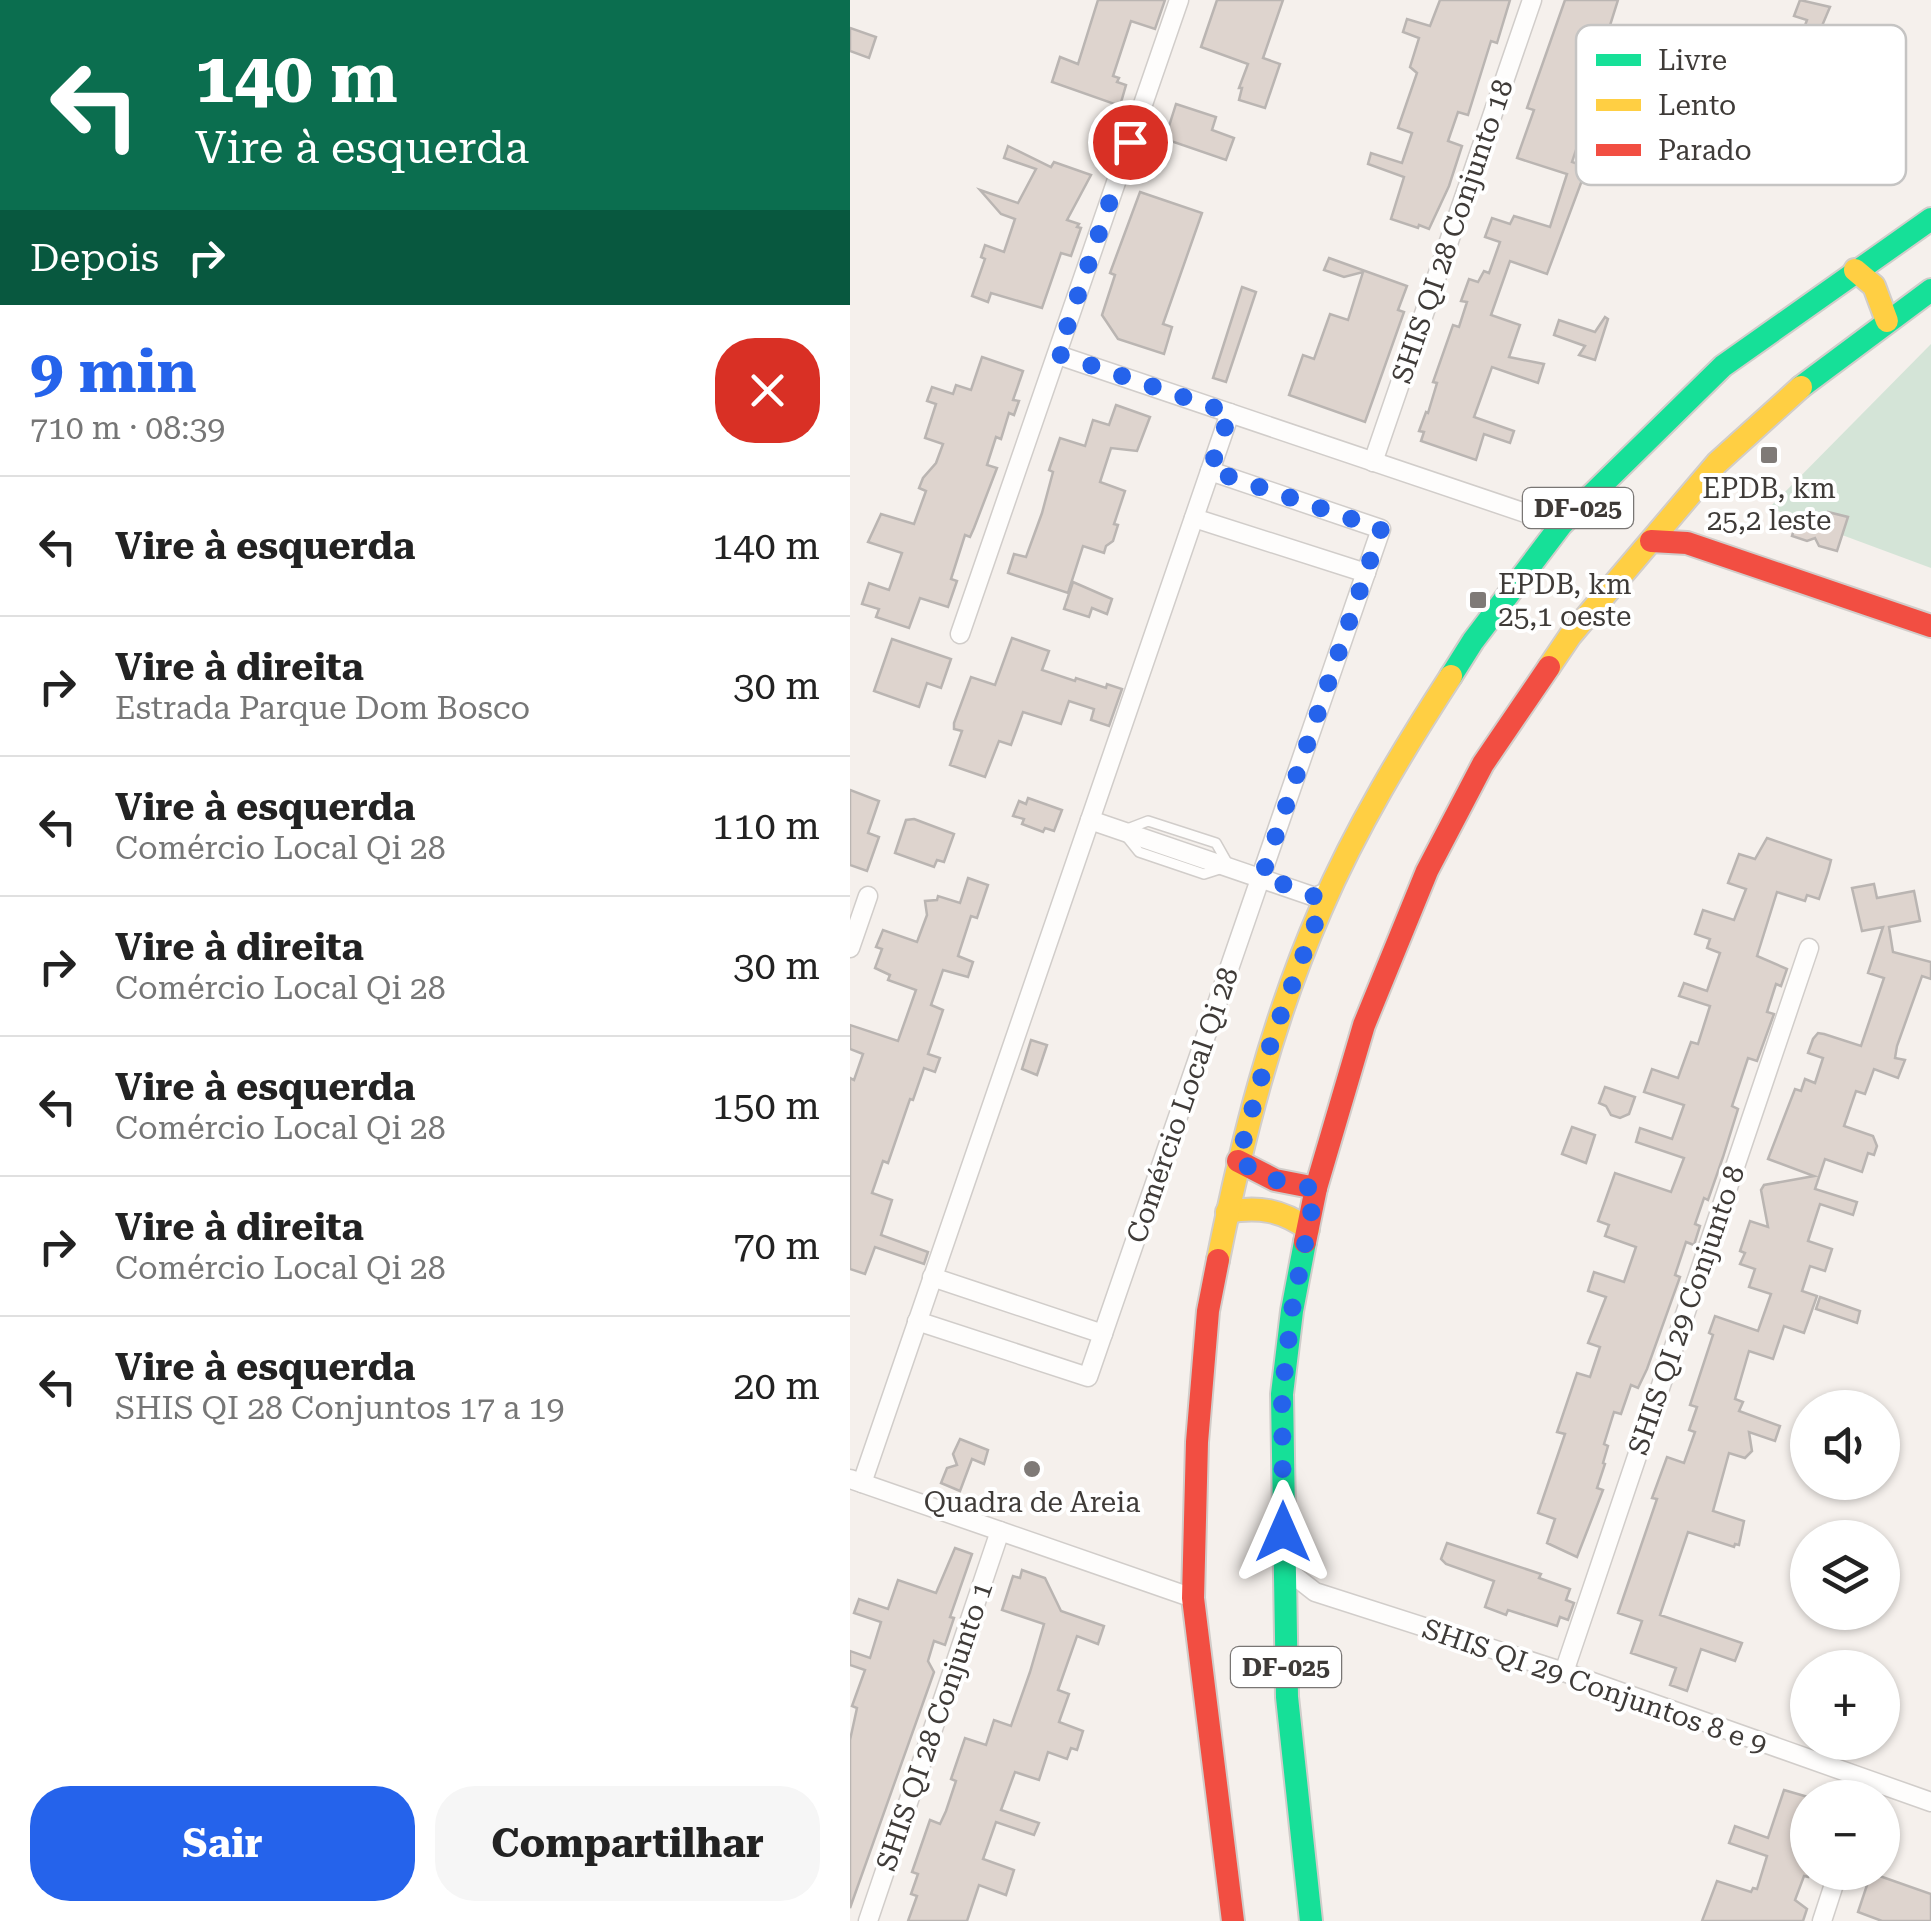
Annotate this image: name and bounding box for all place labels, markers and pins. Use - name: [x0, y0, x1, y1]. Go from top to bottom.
- pin: [1088, 100, 1173, 185]
- marker: EPDB, km 25,2 leste: [1758, 444, 1780, 466]
- place label: EPDB, km 25,2 leste: [1702, 472, 1836, 537]
- place label: EPDB, km 25,1 oeste: [1498, 568, 1631, 633]
- marker: EPDB, km 25,1 oeste: [1467, 589, 1489, 611]
- marker: Quadra de Areia: [1021, 1458, 1043, 1480]
- place label: Quadra de Areia: [924, 1486, 1140, 1519]

